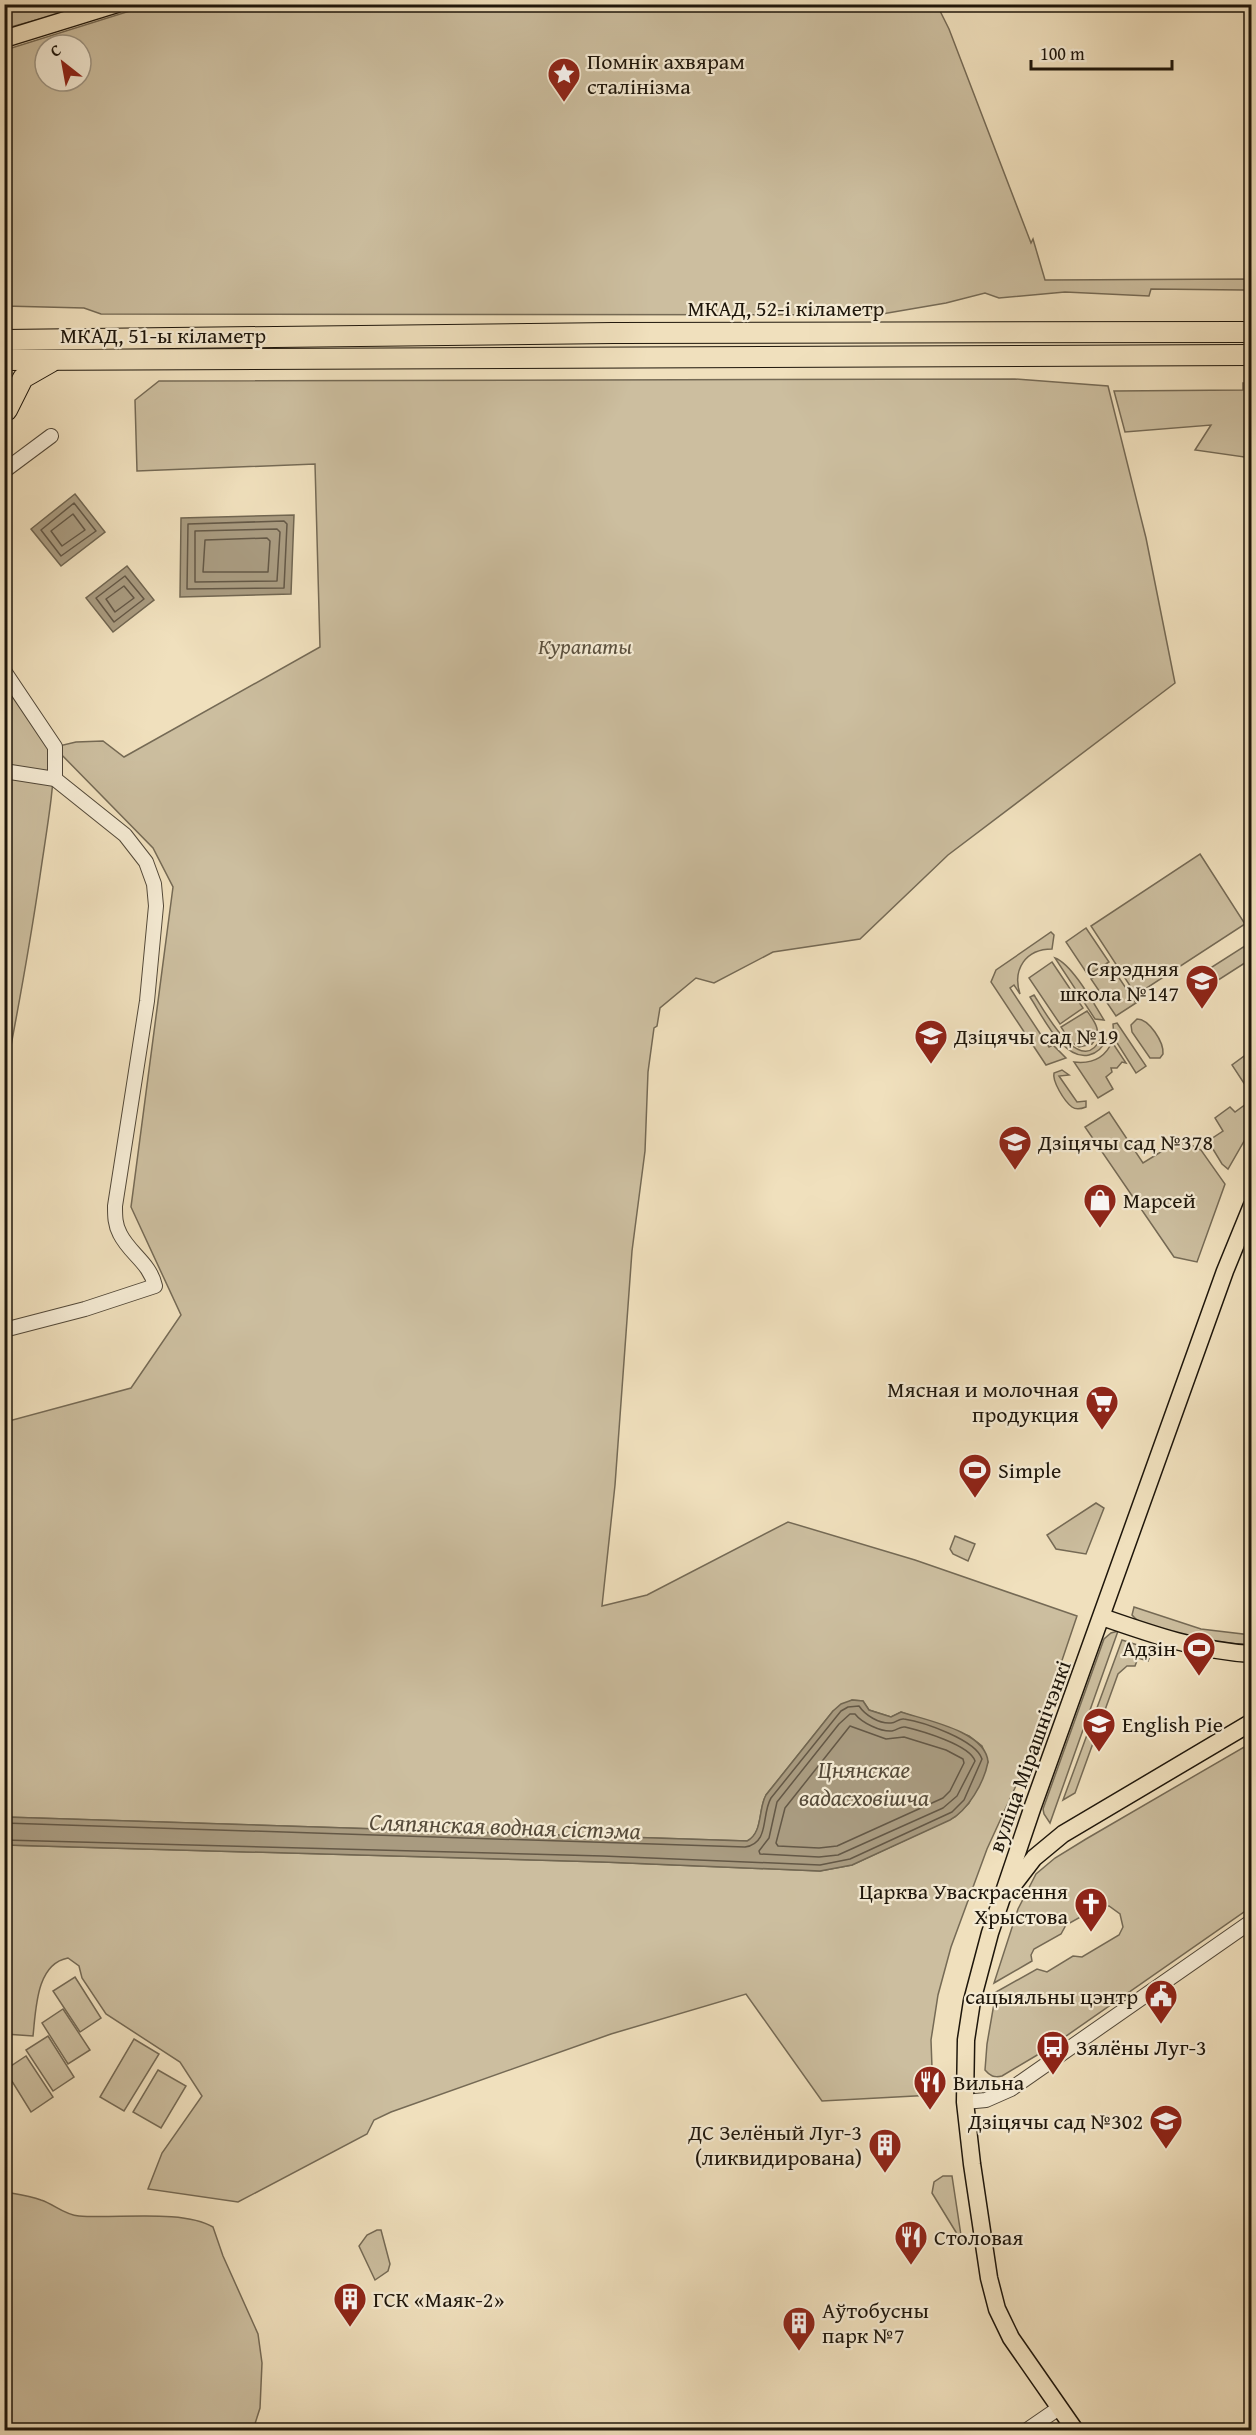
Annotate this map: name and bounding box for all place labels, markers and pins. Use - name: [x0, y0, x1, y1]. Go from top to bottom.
- place label: Помнік ахвярам сталінізма: [587, 45, 745, 102]
- place icon: Помнік ахвярам сталінізма: [546, 56, 582, 103]
- place label: Сярэдняя школа №147: [1060, 952, 1179, 1009]
- school or university icon: Сярэдняя школа №147: [1184, 963, 1220, 1010]
- school or university icon: Дзіцячы сад №19: [913, 1018, 949, 1065]
- place label: Дзіцячы сад №19: [953, 1020, 1118, 1052]
- school or university icon: Дзіцячы сад №378: [997, 1124, 1033, 1171]
- place label: Дзіцячы сад №378: [1037, 1126, 1213, 1158]
- shop icon: Марсей: [1082, 1182, 1118, 1229]
- place label: Марсей: [1123, 1184, 1196, 1216]
- place label: Мясная и молочная продукция: [887, 1373, 1079, 1430]
- supermarket icon: Мясная и молочная продукция: [1084, 1384, 1120, 1431]
- sports icon: Simple: [957, 1452, 993, 1499]
- place label: Simple: [998, 1454, 1061, 1486]
- sports icon: Адзін: [1181, 1630, 1217, 1677]
- place label: Адзін: [1122, 1632, 1176, 1664]
- school or university icon: English Pie: [1081, 1706, 1117, 1753]
- place label: English Pie: [1122, 1708, 1223, 1740]
- place label: Царква Уваскрасення Хрыстова: [859, 1875, 1069, 1932]
- church icon: Царква Уваскрасення Хрыстова: [1073, 1886, 1109, 1933]
- public building icon: сацыяльны цэнтр: [1143, 1978, 1179, 2025]
- place label: сацыяльны цэнтр: [965, 1980, 1138, 2012]
- bus stop icon: Зялёны Луг-3: [1035, 2029, 1071, 2076]
- place label: Зялёны Луг-3: [1076, 2031, 1207, 2063]
- restaurant icon: Вильна: [912, 2064, 948, 2111]
- place label: Вильна: [953, 2066, 1025, 2098]
- school or university icon: Дзіцячы сад №302: [1148, 2103, 1184, 2150]
- place label: Дзіцячы сад №302: [967, 2105, 1143, 2137]
- place label: ДС Зелёный Луг-3 (ликвидирована): [687, 2116, 862, 2173]
- building icon: ДС Зелёный Луг-3 (ликвидирована): [867, 2127, 903, 2174]
- restaurant icon: Столовая: [893, 2219, 929, 2266]
- place label: Столовая: [934, 2221, 1023, 2253]
- building icon: ГСК «Маяк-2»: [332, 2281, 368, 2328]
- place label: ГСК «Маяк-2»: [373, 2283, 504, 2315]
- place label: Аўтобусны парк №7: [822, 2294, 929, 2351]
- building icon: Аўтобусны парк №7: [781, 2305, 817, 2352]

